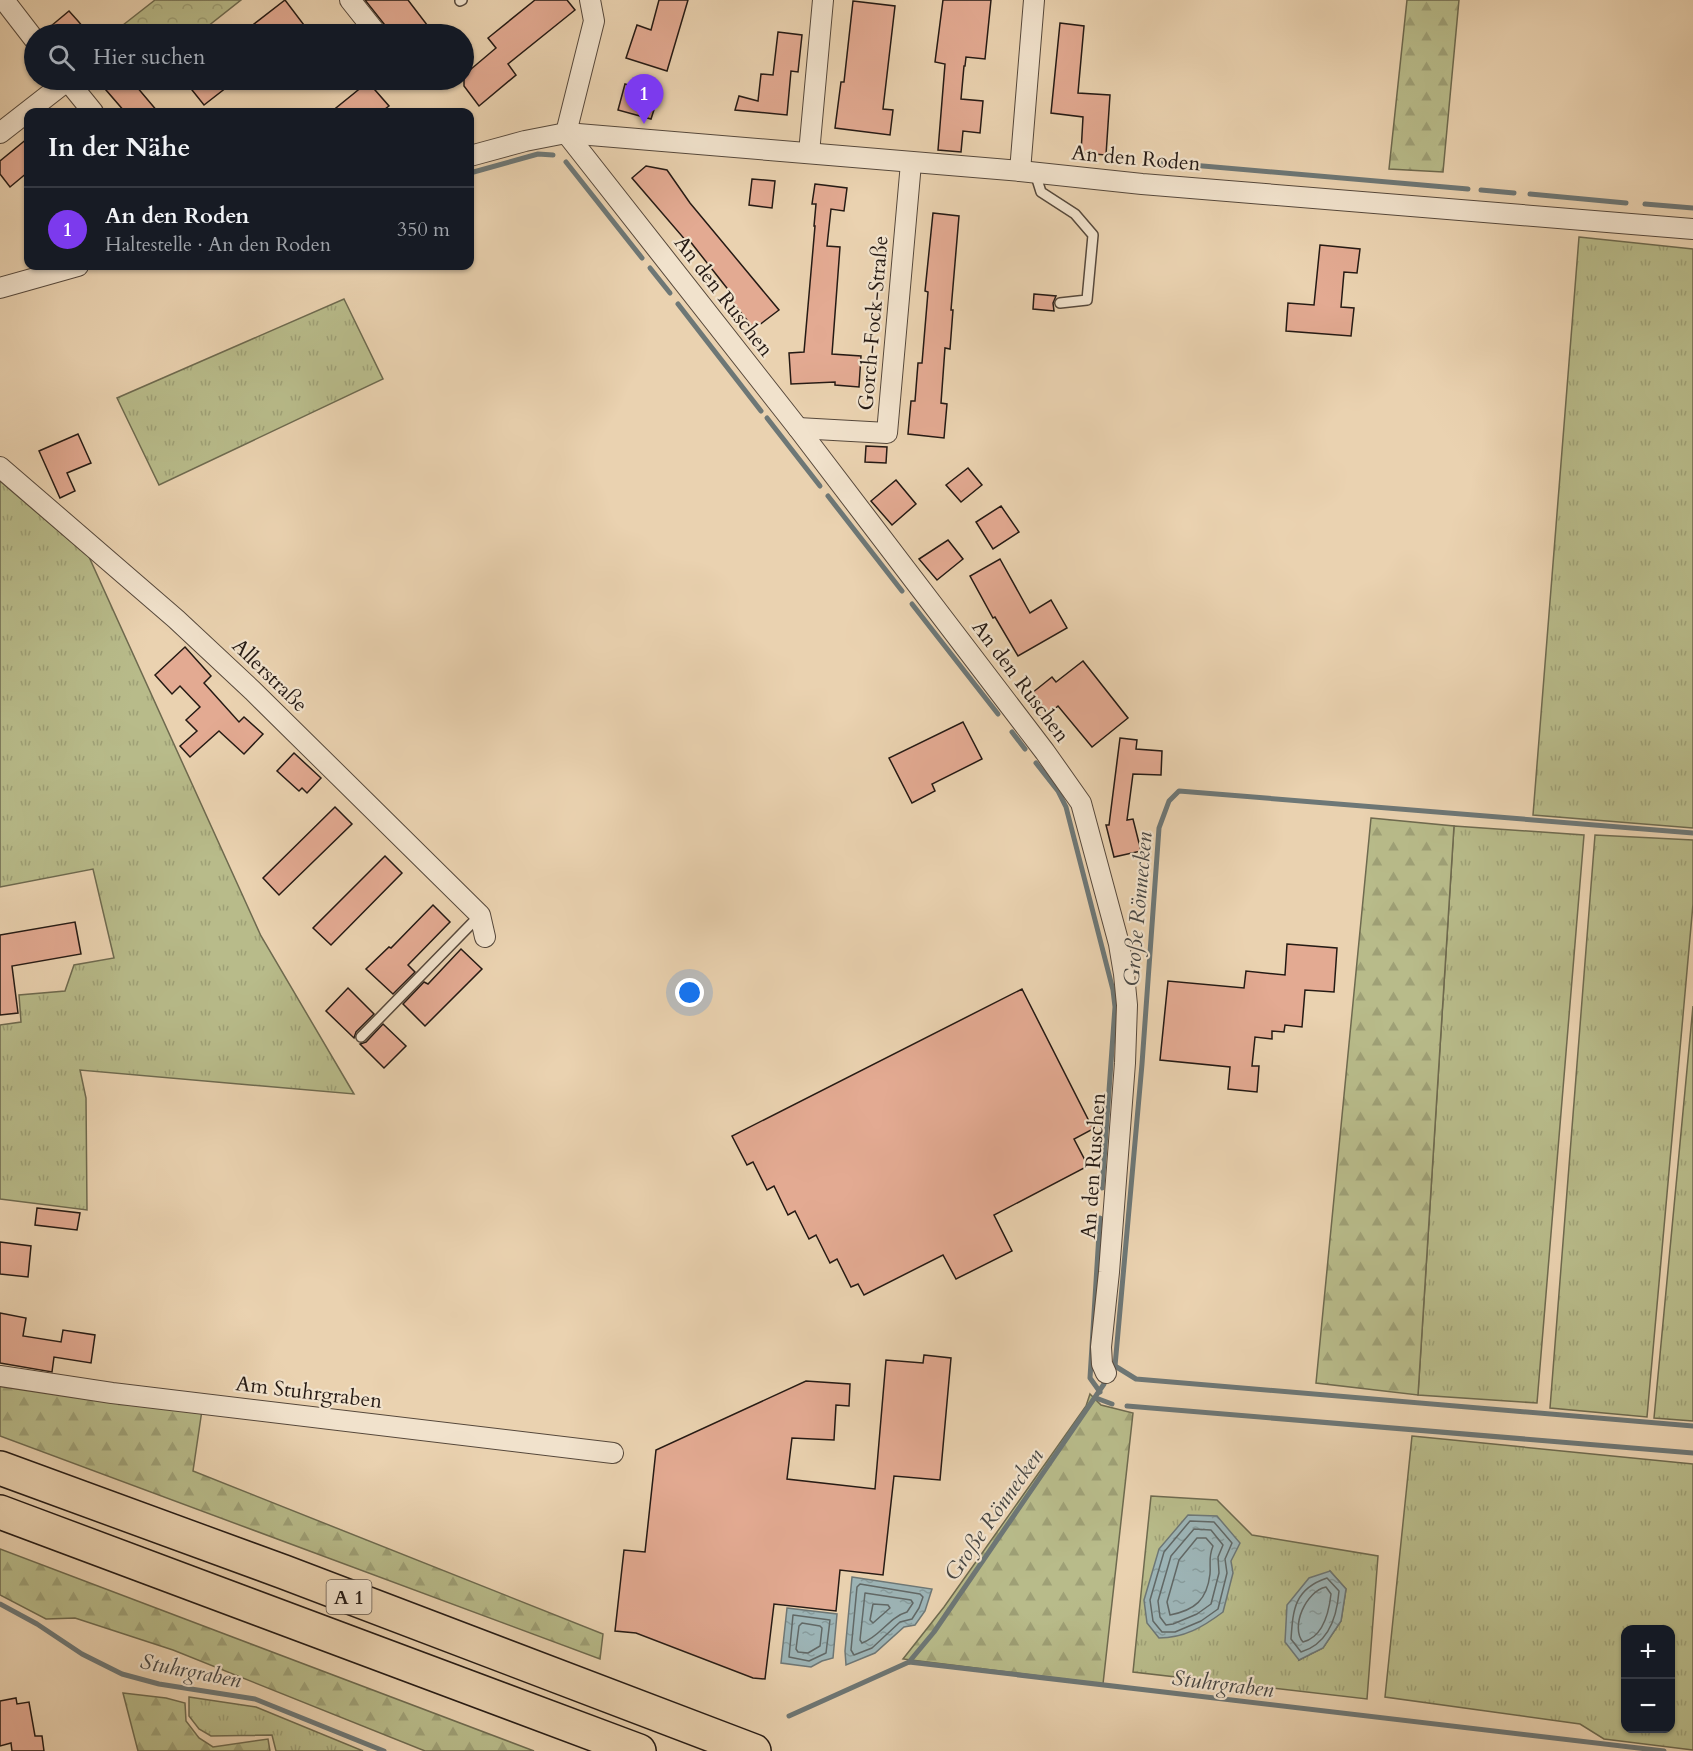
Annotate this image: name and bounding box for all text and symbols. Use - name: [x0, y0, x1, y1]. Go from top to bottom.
- search box: [24, 24, 474, 90]
- icon: search: [45, 41, 78, 74]
- text: Hier suchen: [93, 42, 206, 72]
- pin: 1: [624, 74, 664, 124]
- text: In der Nähe: [48, 130, 190, 165]
- street label: An den Roden: [1070, 138, 1202, 179]
- text: An den Roden: [105, 201, 249, 231]
- text: 1: [62, 216, 73, 243]
- text: 350 m: [397, 216, 450, 243]
- street label: An den Ruschen: [667, 230, 780, 363]
- text: Haltestelle · An den Roden: [105, 231, 331, 258]
- street label: Gorch-Fock-Straße: [851, 234, 896, 412]
- street label: An den Ruschen: [965, 614, 1076, 749]
- street label: Allerstraße: [225, 632, 314, 719]
- water label: Große Rönnecken: [1116, 830, 1160, 987]
- your location: [675, 978, 704, 1007]
- street label: An den Ruschen: [1074, 1092, 1113, 1240]
- street label: Am Stuhrgraben: [234, 1369, 384, 1416]
- water label: Große Rönnecken: [937, 1442, 1051, 1587]
- road number: A 1: [326, 1580, 372, 1614]
- map controls: [1621, 1625, 1675, 1733]
- button: +: [1621, 1625, 1675, 1679]
- water label: Stuhrgraben: [138, 1647, 244, 1696]
- water label: Stuhrgraben: [1170, 1663, 1276, 1705]
- button: −: [1621, 1679, 1675, 1733]

